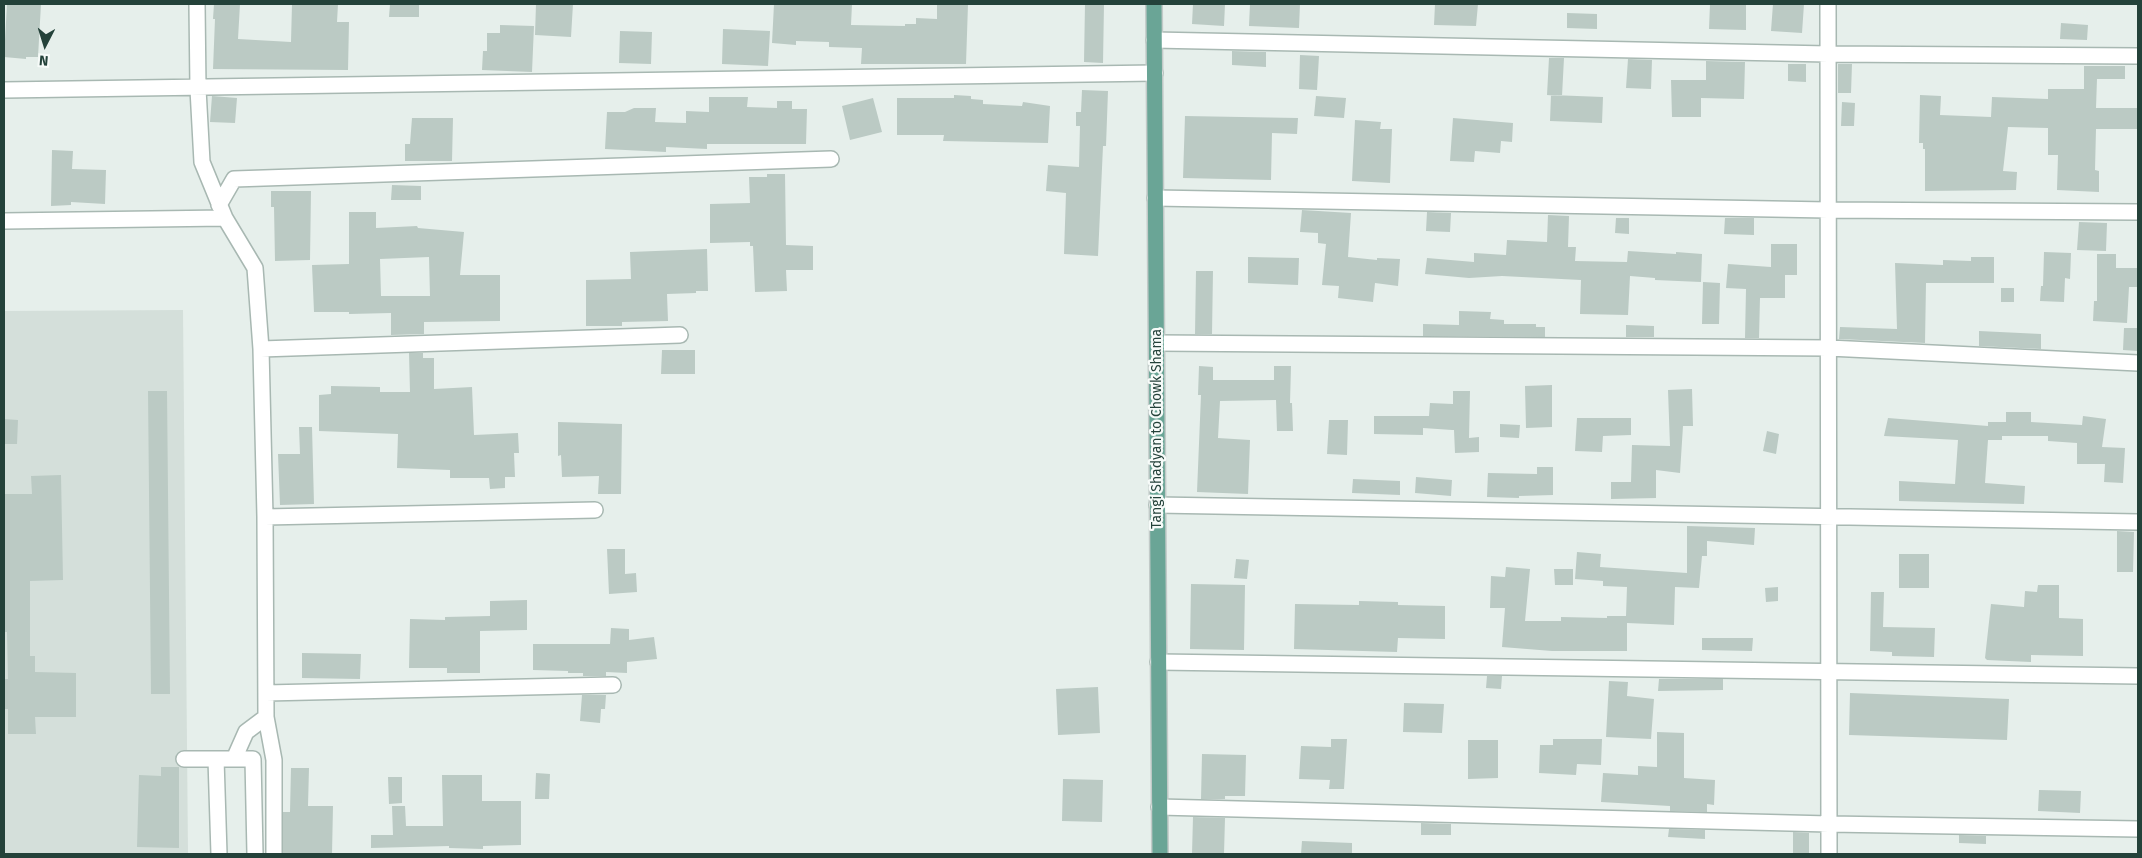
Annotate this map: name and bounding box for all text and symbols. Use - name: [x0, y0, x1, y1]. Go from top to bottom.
- north arrow: [20, 20, 70, 70]
- text: N: [38, 52, 49, 69]
- street label: Tangi Shadyan to Chowk Shama: [1149, 329, 1165, 529]

